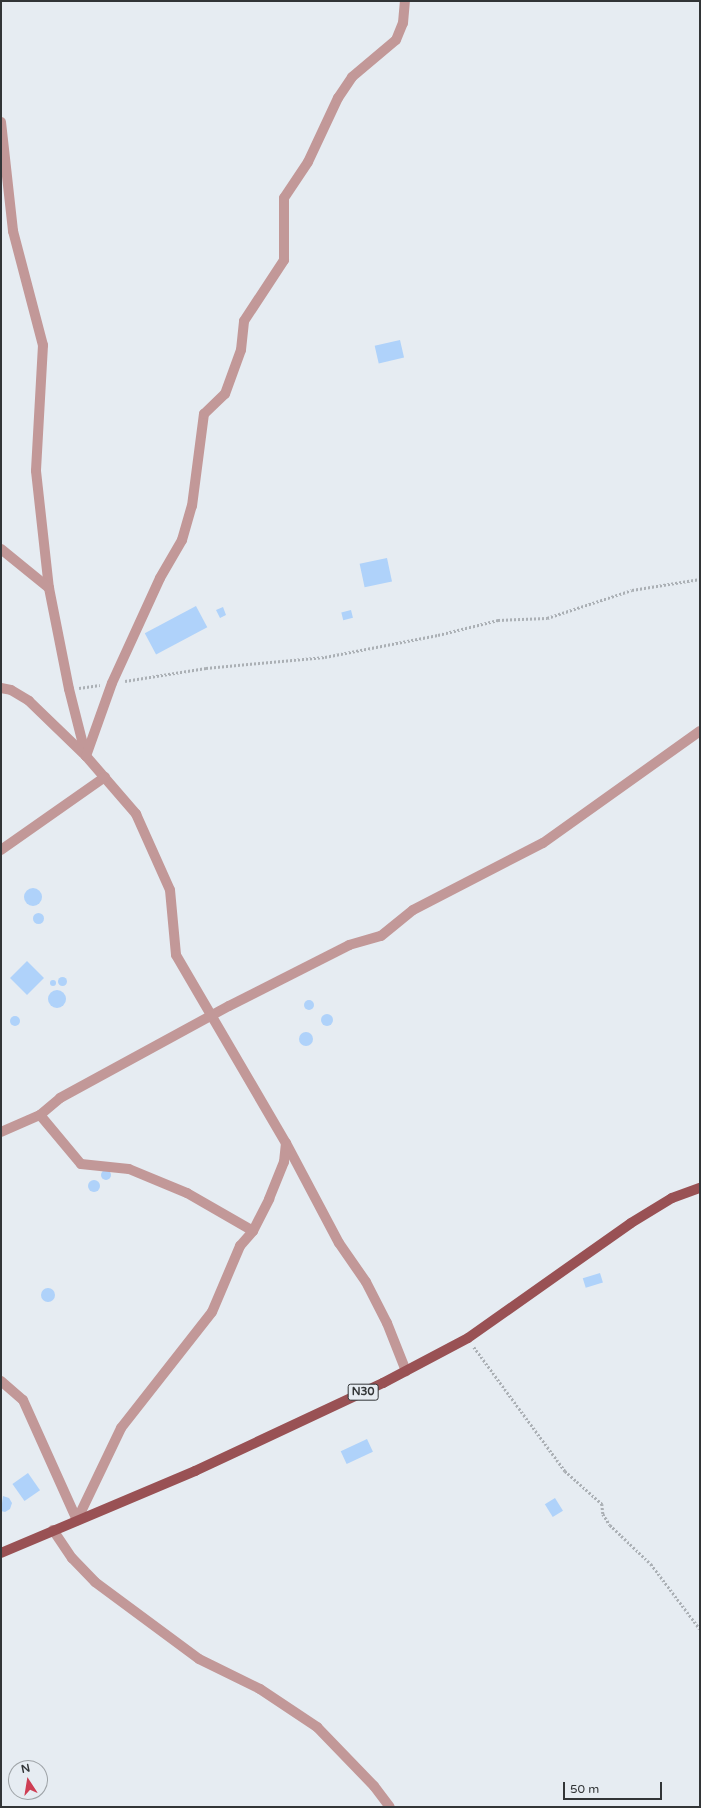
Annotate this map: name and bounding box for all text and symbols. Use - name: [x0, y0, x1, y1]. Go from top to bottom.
- road number: N30: [347, 1383, 379, 1401]
- north arrow: [8, 1760, 48, 1800]
- text: N: [20, 1761, 31, 1776]
- scale bar: [565, 1774, 664, 1800]
- text: 50 m: [570, 1782, 599, 1796]

